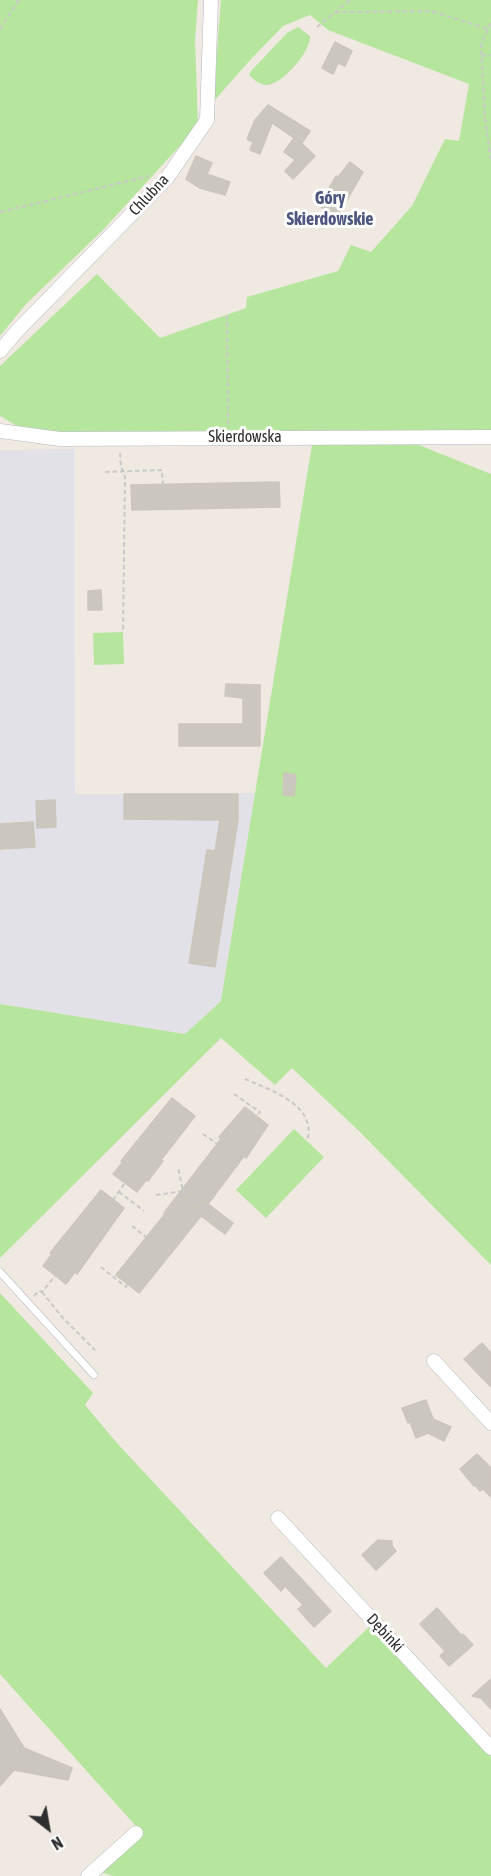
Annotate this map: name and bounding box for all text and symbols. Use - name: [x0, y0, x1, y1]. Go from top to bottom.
- street label: Chlubna: [125, 170, 173, 220]
- district label: Góry Skierdowskie: [286, 187, 374, 230]
- street label: Skierdowska: [208, 427, 282, 447]
- street label: Dębinki: [362, 1610, 408, 1656]
- north arrow: [18, 1798, 78, 1858]
- text: N: [49, 1833, 66, 1854]

